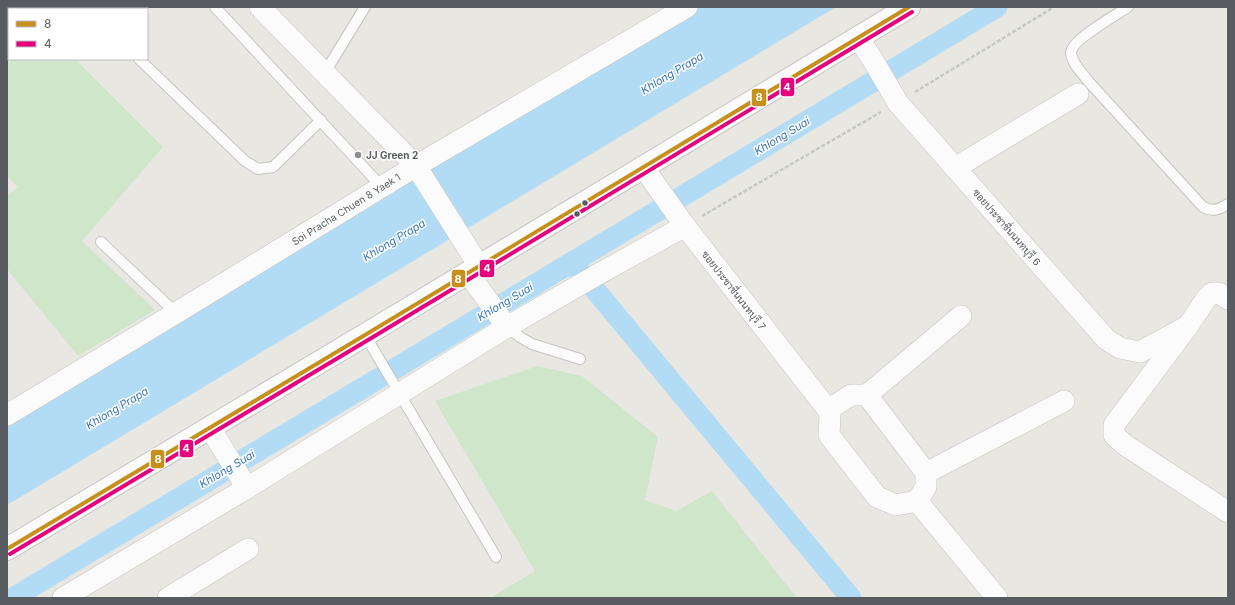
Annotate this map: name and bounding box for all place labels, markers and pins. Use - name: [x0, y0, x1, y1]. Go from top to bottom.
- place label: JJ Green 2: [366, 149, 418, 161]
- marker: JJ Green 2: [353, 150, 363, 160]
- unlabelled marker: [580, 198, 590, 208]
- unlabelled marker: [572, 209, 582, 219]

